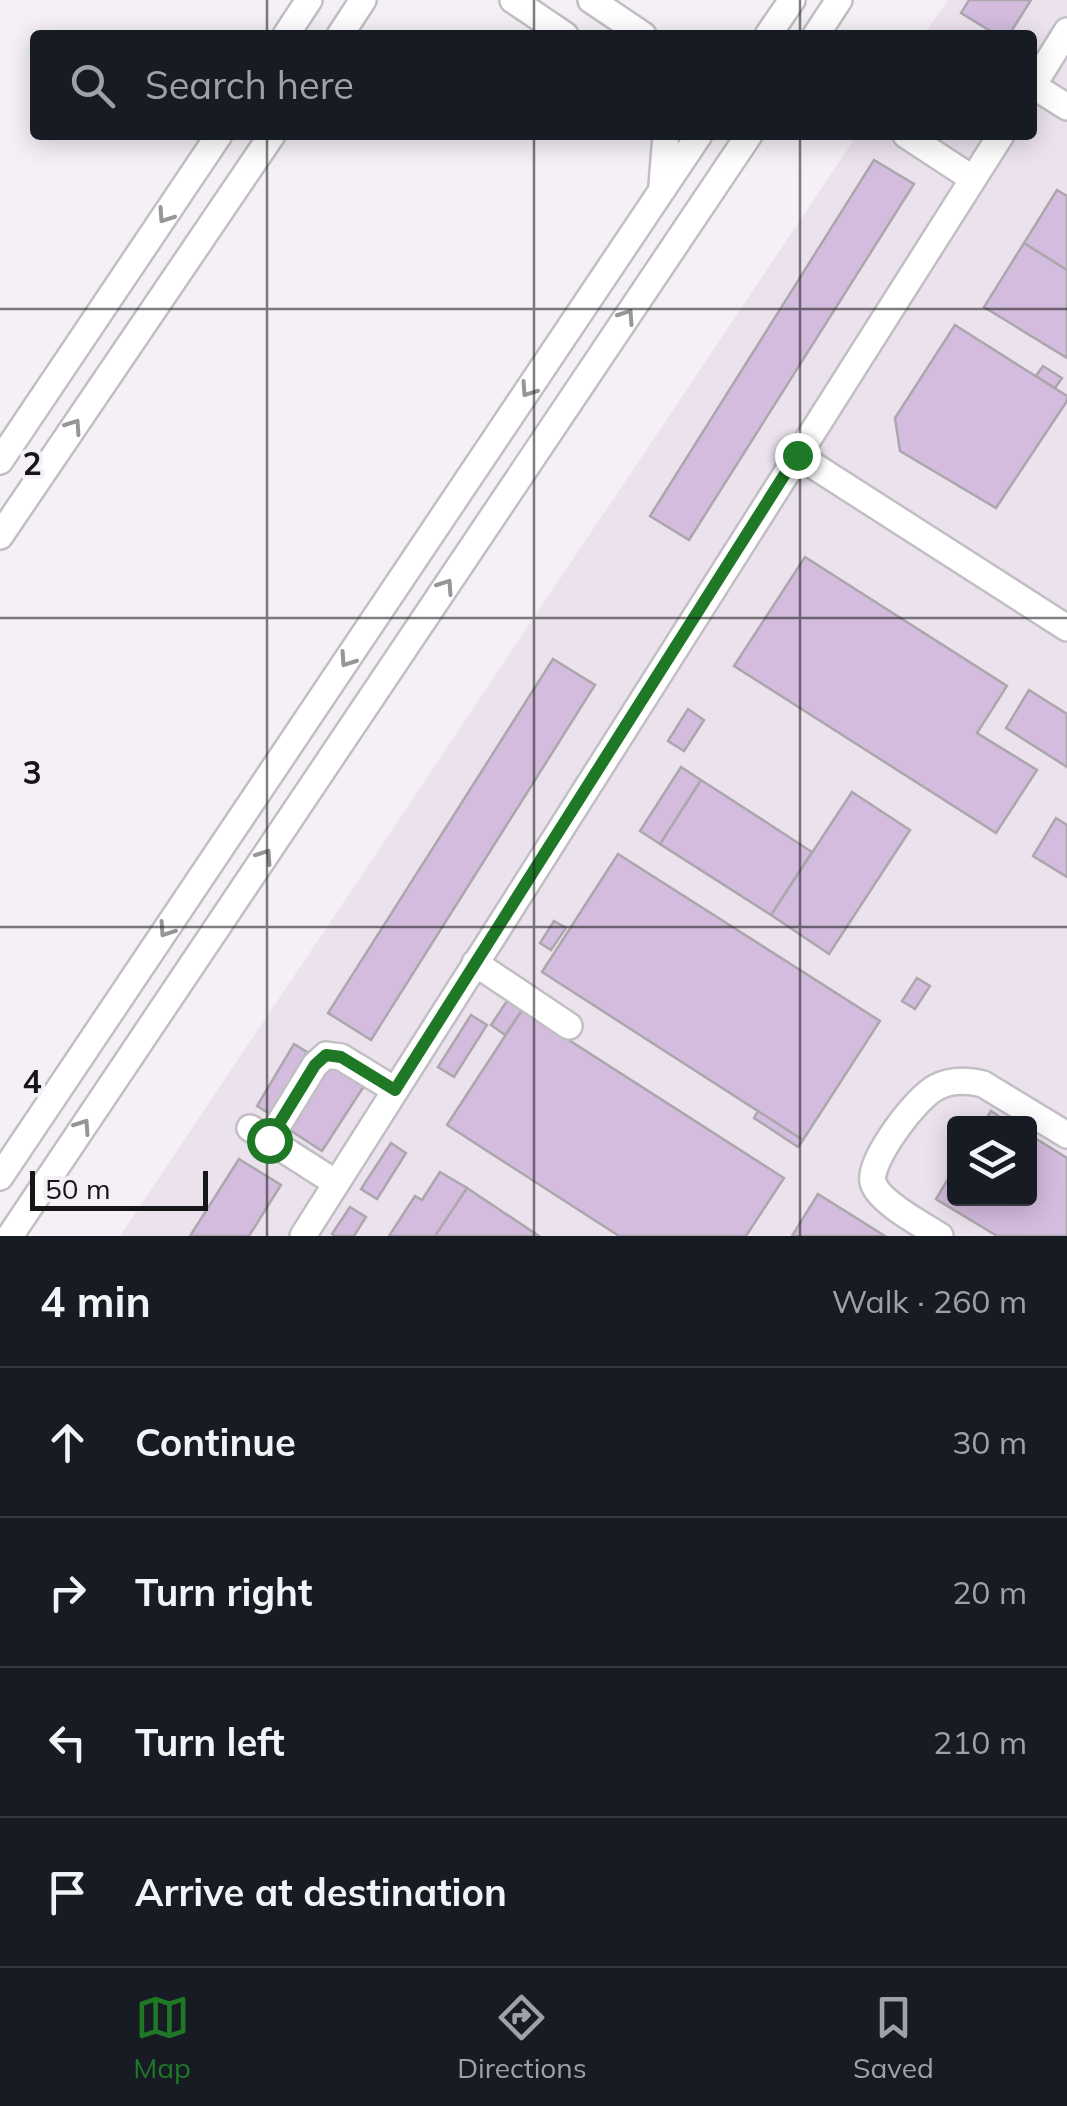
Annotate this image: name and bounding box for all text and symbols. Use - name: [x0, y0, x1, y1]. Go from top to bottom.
- search box: [30, 30, 1037, 140]
- icon: search: [65, 58, 120, 113]
- text: Search here: [145, 61, 354, 109]
- one-way arrow: [158, 205, 177, 223]
- one-way arrow: [615, 309, 633, 328]
- one-way arrow: [521, 380, 540, 398]
- one-way arrow: [62, 419, 81, 437]
- route end: [775, 433, 821, 479]
- text: 2: [22, 443, 42, 483]
- one-way arrow: [433, 579, 452, 597]
- one-way arrow: [340, 650, 359, 668]
- text: 3: [22, 752, 42, 792]
- one-way arrow: [252, 849, 271, 867]
- one-way arrow: [159, 920, 178, 938]
- text: 4: [22, 1061, 42, 1101]
- map controls: [947, 1116, 1037, 1206]
- button: layers: [947, 1116, 1037, 1206]
- route start: [247, 1118, 293, 1164]
- one-way arrow: [71, 1119, 90, 1137]
- scale bar: [30, 1166, 208, 1210]
- text: 50 m: [45, 1171, 111, 1206]
- text: 4 min: [40, 1275, 151, 1328]
- text: Walk · 260 m: [832, 1281, 1027, 1321]
- icon: ahead: [40, 1415, 95, 1470]
- text: Continue: [135, 1418, 296, 1466]
- text: 30 m: [952, 1422, 1027, 1462]
- icon: right: [40, 1565, 95, 1620]
- text: Turn right: [135, 1568, 312, 1616]
- text: 20 m: [952, 1572, 1027, 1612]
- icon: left: [40, 1715, 95, 1770]
- text: Turn left: [135, 1718, 285, 1766]
- text: 210 m: [933, 1722, 1027, 1762]
- icon: arrive: [40, 1865, 95, 1920]
- text: Arrive at destination: [135, 1868, 507, 1916]
- tab: Map: [133, 1990, 191, 2085]
- tab: Directions: [457, 1990, 587, 2085]
- tab: Saved: [853, 1990, 934, 2085]

